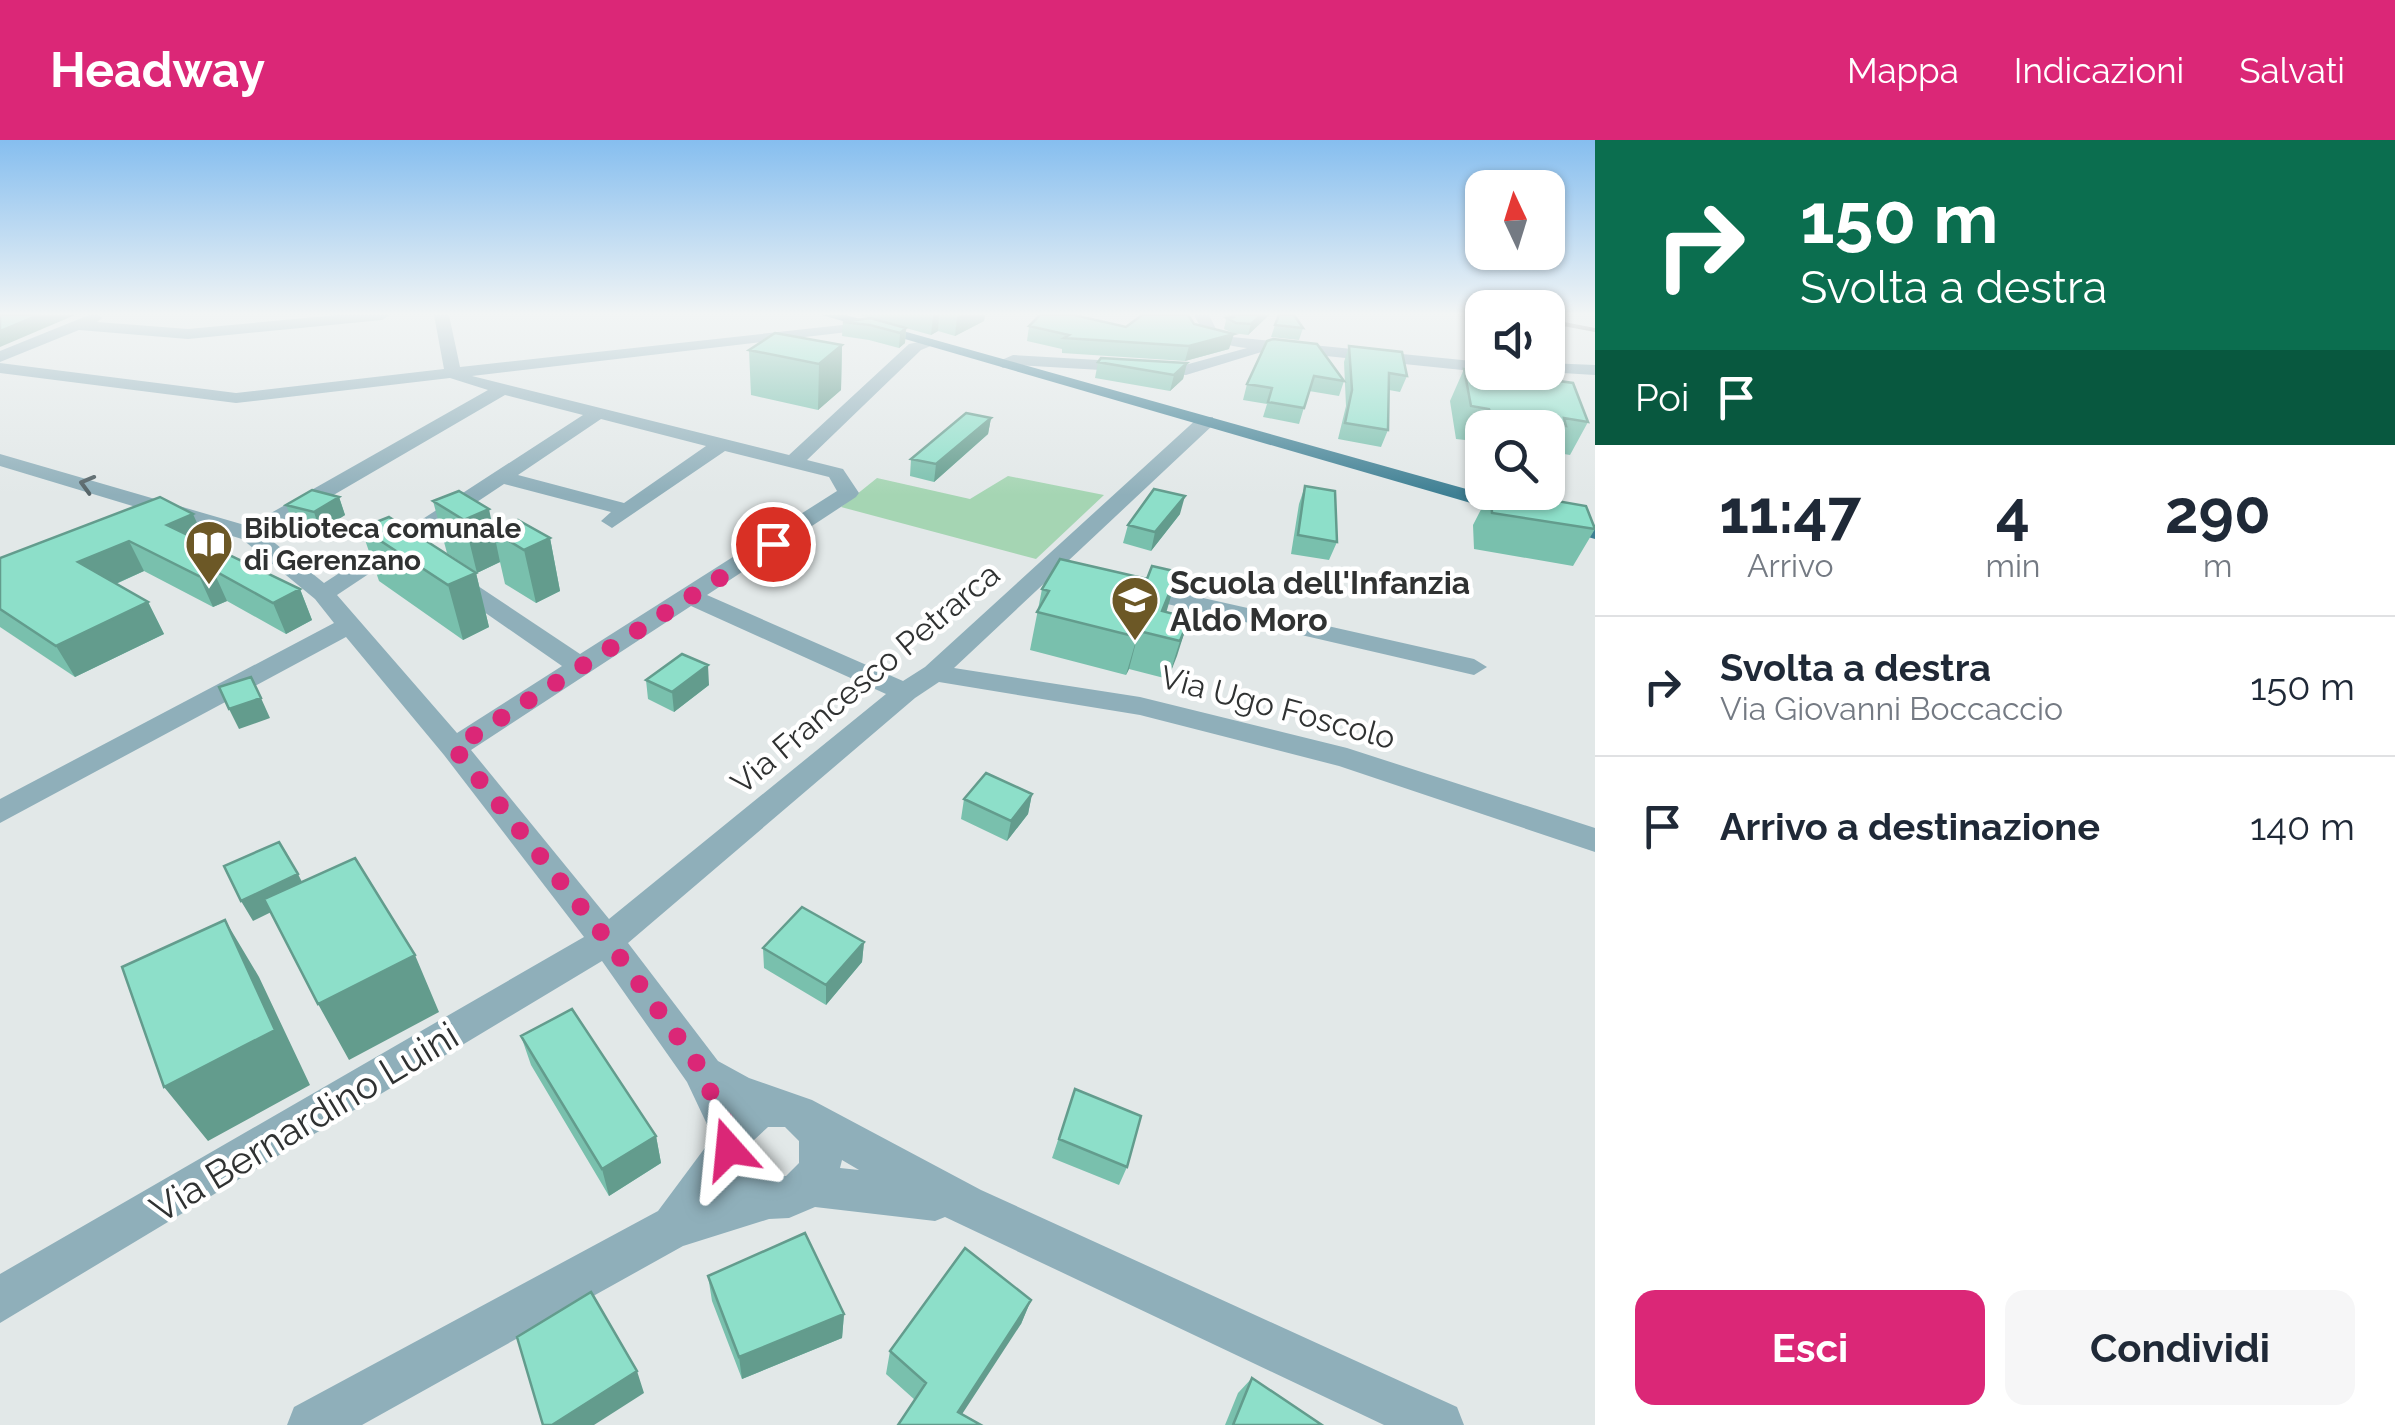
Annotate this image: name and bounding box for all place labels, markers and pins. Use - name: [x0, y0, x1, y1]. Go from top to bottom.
- pin: [731, 502, 816, 587]
- place label: Biblioteca comunale di Gerenzano: [244, 512, 521, 577]
- library icon: Biblioteca comunale di Gerenzano: [183, 518, 235, 586]
- place label: Scuola dell'Infanzia Aldo Moro: [1170, 564, 1470, 638]
- school or university icon: Scuola dell'Infanzia Aldo Moro: [1109, 574, 1161, 642]

